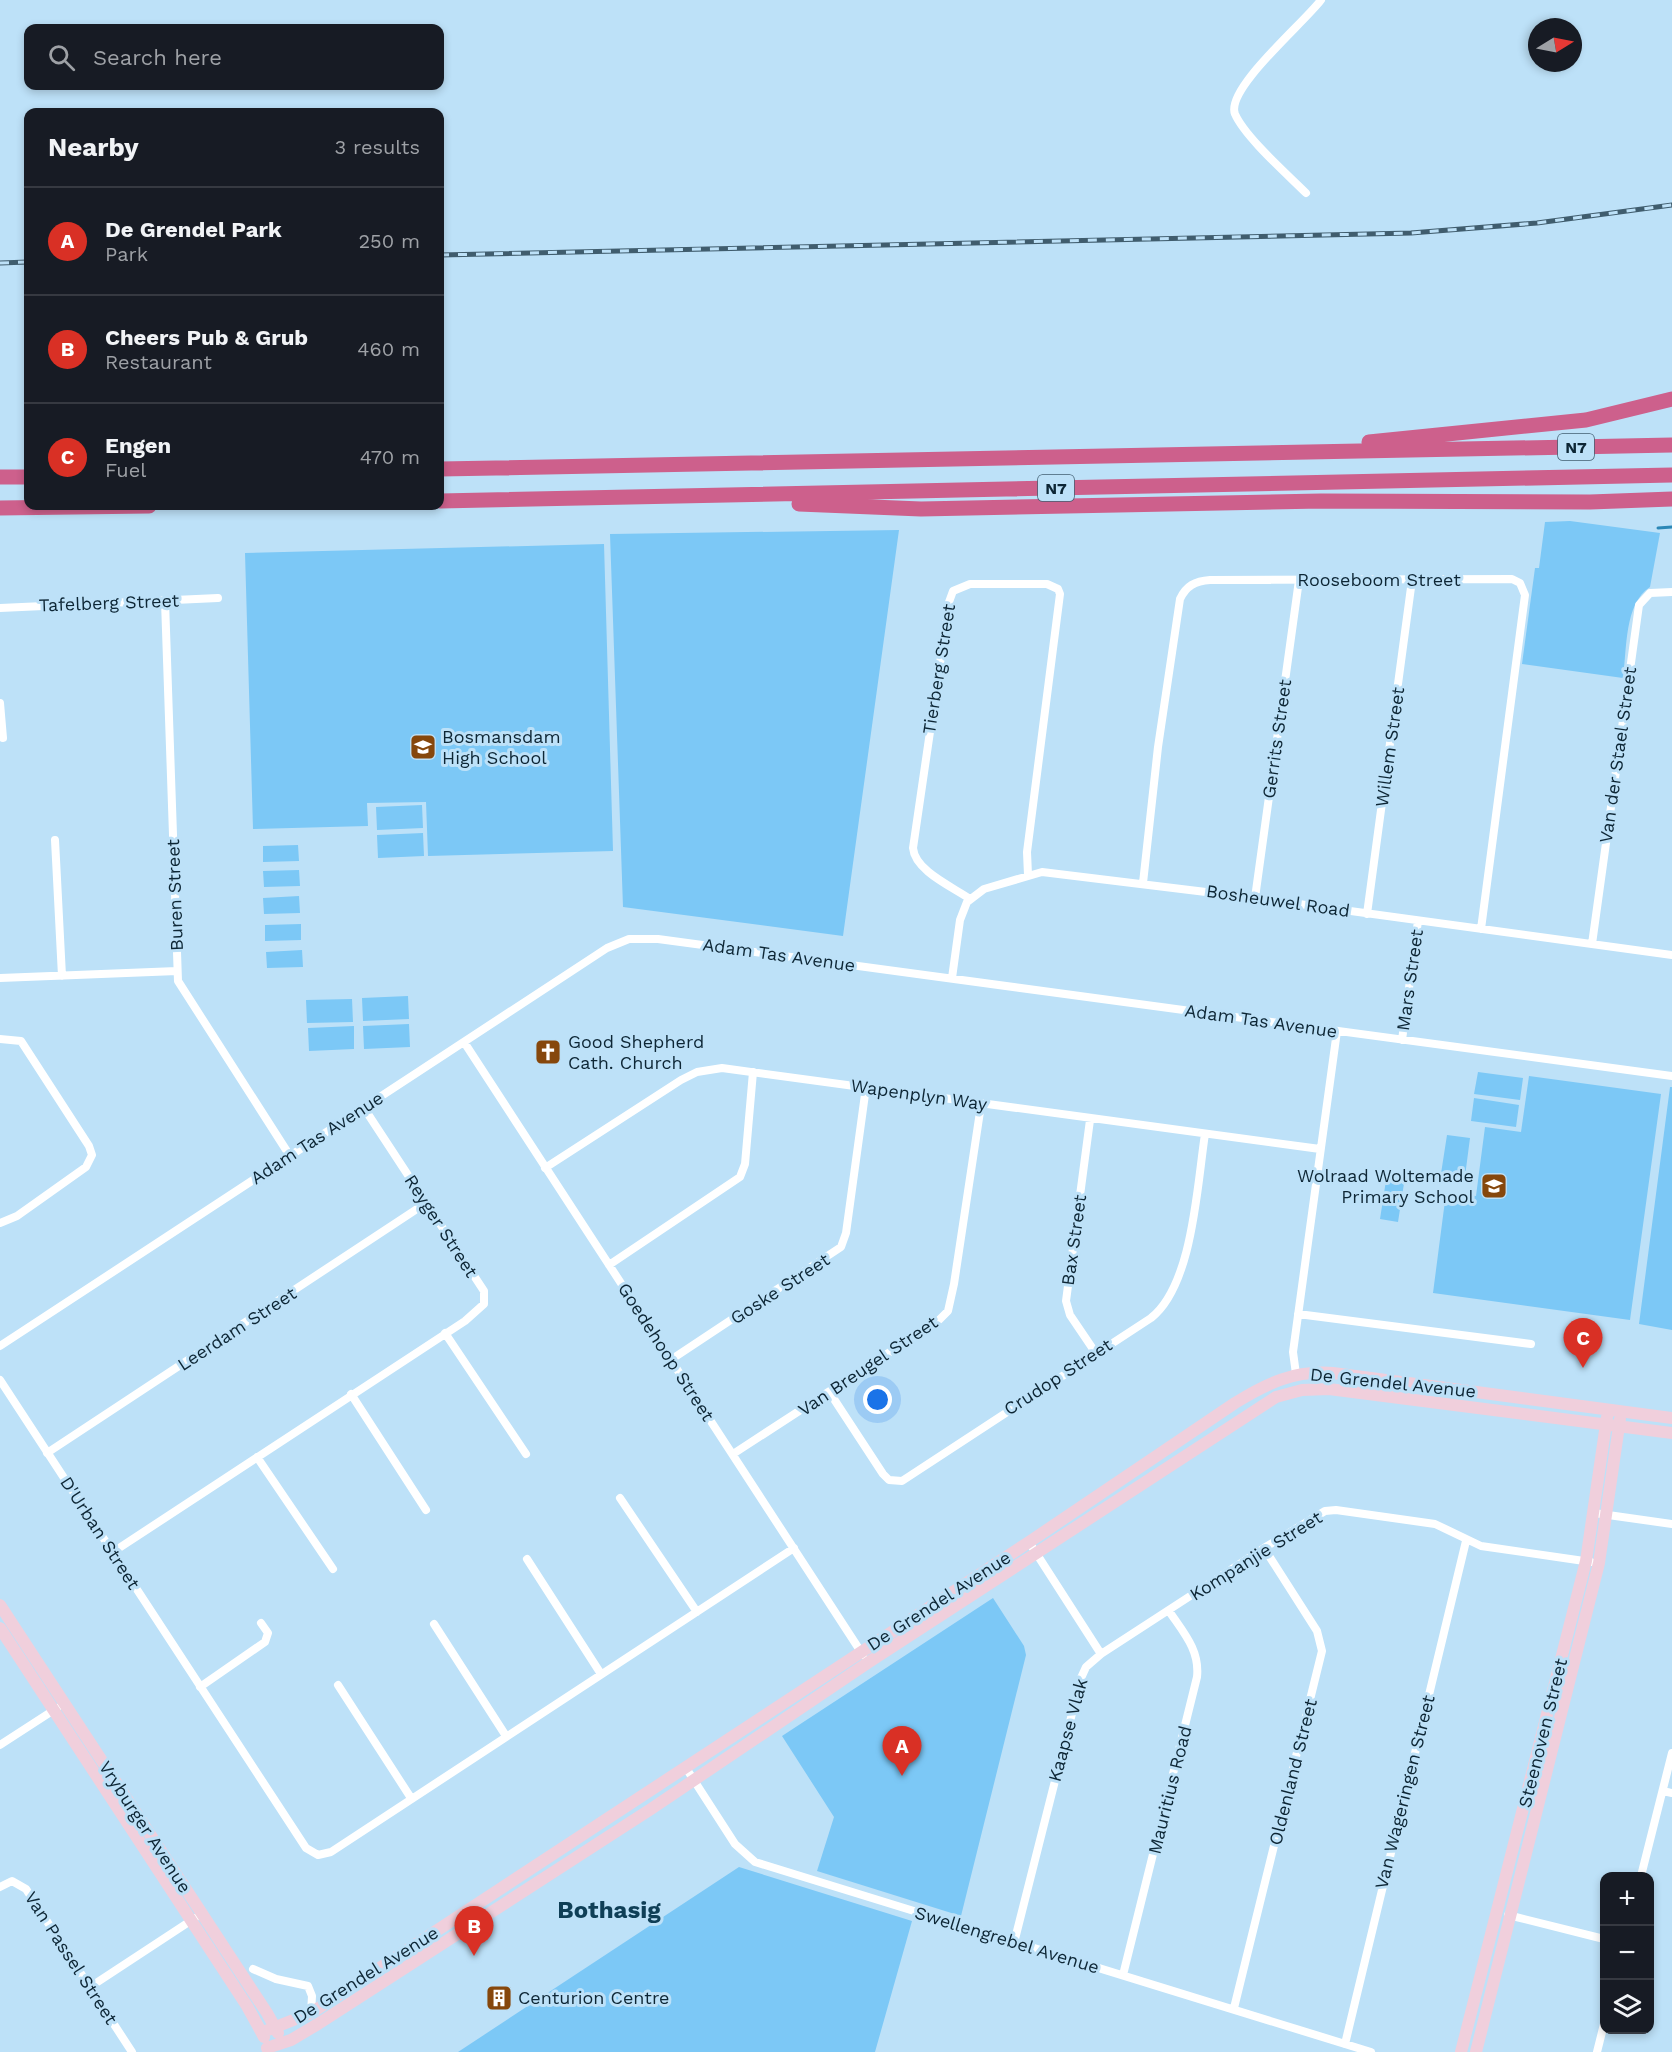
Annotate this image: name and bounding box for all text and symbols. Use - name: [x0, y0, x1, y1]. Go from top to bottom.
- north arrow: [1528, 18, 1582, 72]
- search box: [24, 24, 444, 90]
- icon: search: [45, 41, 78, 74]
- text: Search here: [93, 45, 222, 70]
- text: Nearby: [48, 132, 139, 162]
- text: 3 results: [335, 135, 420, 159]
- text: De Grendel Park: [105, 217, 282, 242]
- text: A: [61, 229, 74, 253]
- text: 250 m: [358, 229, 420, 253]
- text: Park: [105, 242, 148, 266]
- text: Cheers Pub & Grub: [105, 325, 308, 350]
- text: B: [61, 337, 74, 361]
- text: 460 m: [357, 337, 420, 361]
- text: Restaurant: [105, 350, 212, 374]
- text: Engen: [105, 433, 171, 458]
- road number: N7: [1558, 434, 1594, 460]
- text: C: [61, 445, 74, 469]
- text: 470 m: [360, 445, 420, 469]
- text: Fuel: [105, 458, 146, 482]
- road number: N7: [1038, 475, 1074, 501]
- street label: Rooseboom Street: [1297, 569, 1461, 590]
- street label: Tafelberg Street: [38, 590, 180, 615]
- street label: Tierberg Street: [918, 602, 959, 736]
- street label: Van der Stael Street: [1595, 665, 1640, 844]
- street label: Gerrits Street: [1258, 677, 1295, 800]
- street label: Willem Street: [1371, 685, 1408, 808]
- place label: Bosmansdam High School: [442, 726, 561, 768]
- school or university icon: Bosmansdam High School: [408, 732, 438, 762]
- street label: Buren Street: [162, 838, 187, 951]
- street label: Bosheuwel Road: [1205, 880, 1351, 921]
- street label: Mars Street: [1392, 927, 1427, 1032]
- street label: Adam Tas Avenue: [701, 933, 857, 976]
- street label: Adam Tas Avenue: [1183, 999, 1339, 1042]
- place label: Good Shepherd Cath. Church: [568, 1031, 704, 1073]
- church icon: Good Shepherd Cath. Church: [533, 1037, 563, 1067]
- street label: Wapenplyn Way: [849, 1075, 989, 1115]
- street label: Adam Tas Avenue: [247, 1087, 387, 1188]
- place label: Wolraad Woltemade Primary School: [1297, 1165, 1474, 1207]
- street label: Reyger Street: [400, 1170, 483, 1281]
- school or university icon: Wolraad Woltemade Primary School: [1479, 1171, 1509, 1201]
- street label: Bax Street: [1057, 1193, 1090, 1287]
- street label: Goske Street: [726, 1249, 834, 1328]
- street label: Goedehoop Street: [614, 1279, 719, 1425]
- street label: Leerdam Street: [173, 1282, 300, 1375]
- street label: Van Breugel Street: [794, 1311, 942, 1420]
- pin: C: [1564, 1318, 1602, 1368]
- street label: Crudop Street: [1000, 1334, 1116, 1419]
- street label: De Grendel Avenue: [1309, 1363, 1477, 1402]
- your location: [863, 1385, 892, 1414]
- street label: D'Urban Street: [56, 1472, 145, 1593]
- street label: Kompanjie Street: [1186, 1506, 1326, 1605]
- street label: De Grendel Avenue: [863, 1546, 1014, 1655]
- street label: Steenoven Street: [1514, 1656, 1571, 1810]
- street label: Kaapse Vlak: [1044, 1676, 1091, 1784]
- street label: Van Wageringen Street: [1370, 1692, 1439, 1891]
- street label: Oldenland Street: [1264, 1696, 1321, 1847]
- street label: Mauritius Road: [1143, 1723, 1196, 1856]
- pin: A: [882, 1726, 922, 1776]
- street label: Vryburger Avenue: [95, 1757, 196, 1897]
- map controls: [1600, 1872, 1654, 2034]
- button: +: [1600, 1872, 1654, 1926]
- street label: Van Passel Street: [21, 1888, 122, 2028]
- district label: Bothasig: [557, 1896, 661, 1924]
- street label: Swellengrebel Avenue: [912, 1901, 1102, 1978]
- pin: B: [454, 1906, 494, 1956]
- street label: De Grendel Avenue: [289, 1921, 442, 2028]
- button: −: [1600, 1926, 1654, 1980]
- button: layers: [1600, 1980, 1654, 2034]
- building icon: Centurion Centre: [484, 1983, 514, 2013]
- place label: Centurion Centre: [518, 1987, 669, 2008]

